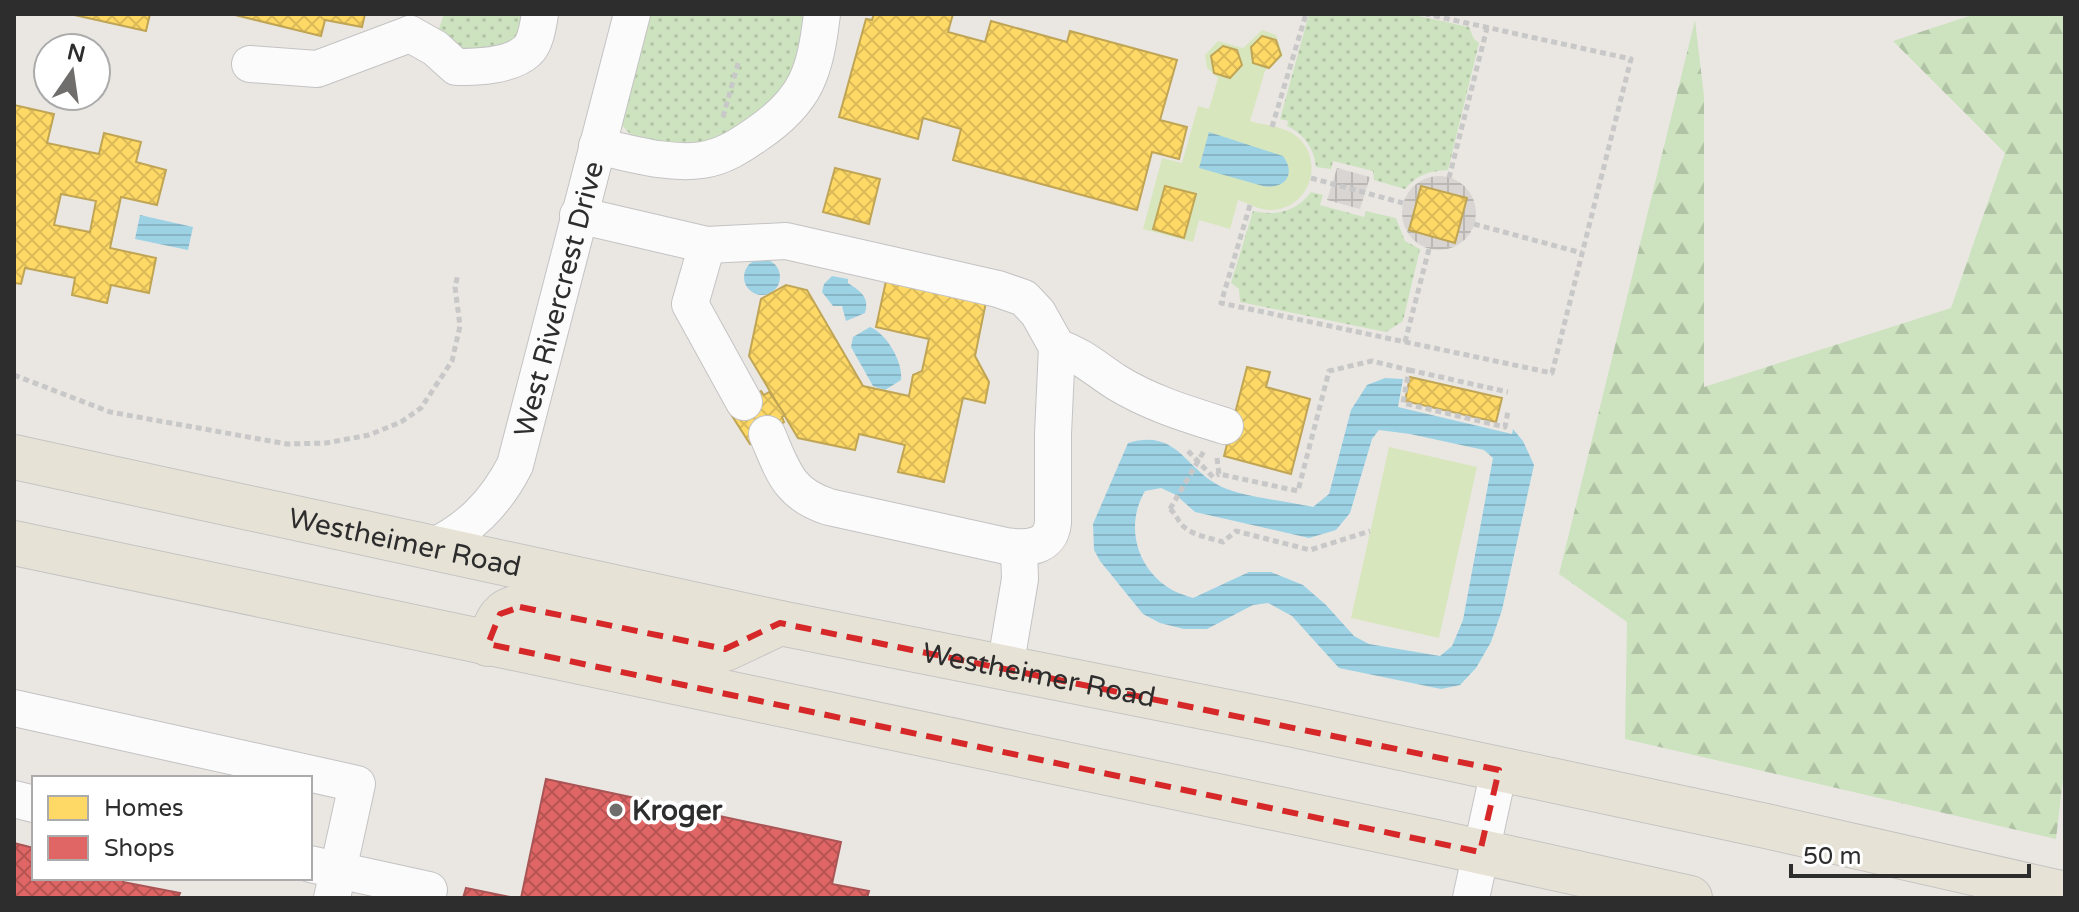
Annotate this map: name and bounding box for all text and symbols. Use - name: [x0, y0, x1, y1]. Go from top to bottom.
- north arrow: [32, 32, 112, 112]
- text: N: [65, 39, 88, 68]
- street label: West Rivercrest Drive: [507, 158, 611, 440]
- street label: Westheimer Road: [285, 501, 524, 584]
- street label: Westheimer Road: [920, 636, 1158, 715]
- legend: [32, 776, 312, 880]
- text: Homes: [104, 794, 184, 823]
- place label: Kroger: [632, 794, 724, 828]
- marker: Kroger: [607, 801, 625, 819]
- scale bar: [1791, 828, 2029, 878]
- text: Shops: [104, 834, 174, 863]
- text: 50 m: [1803, 842, 1861, 871]

